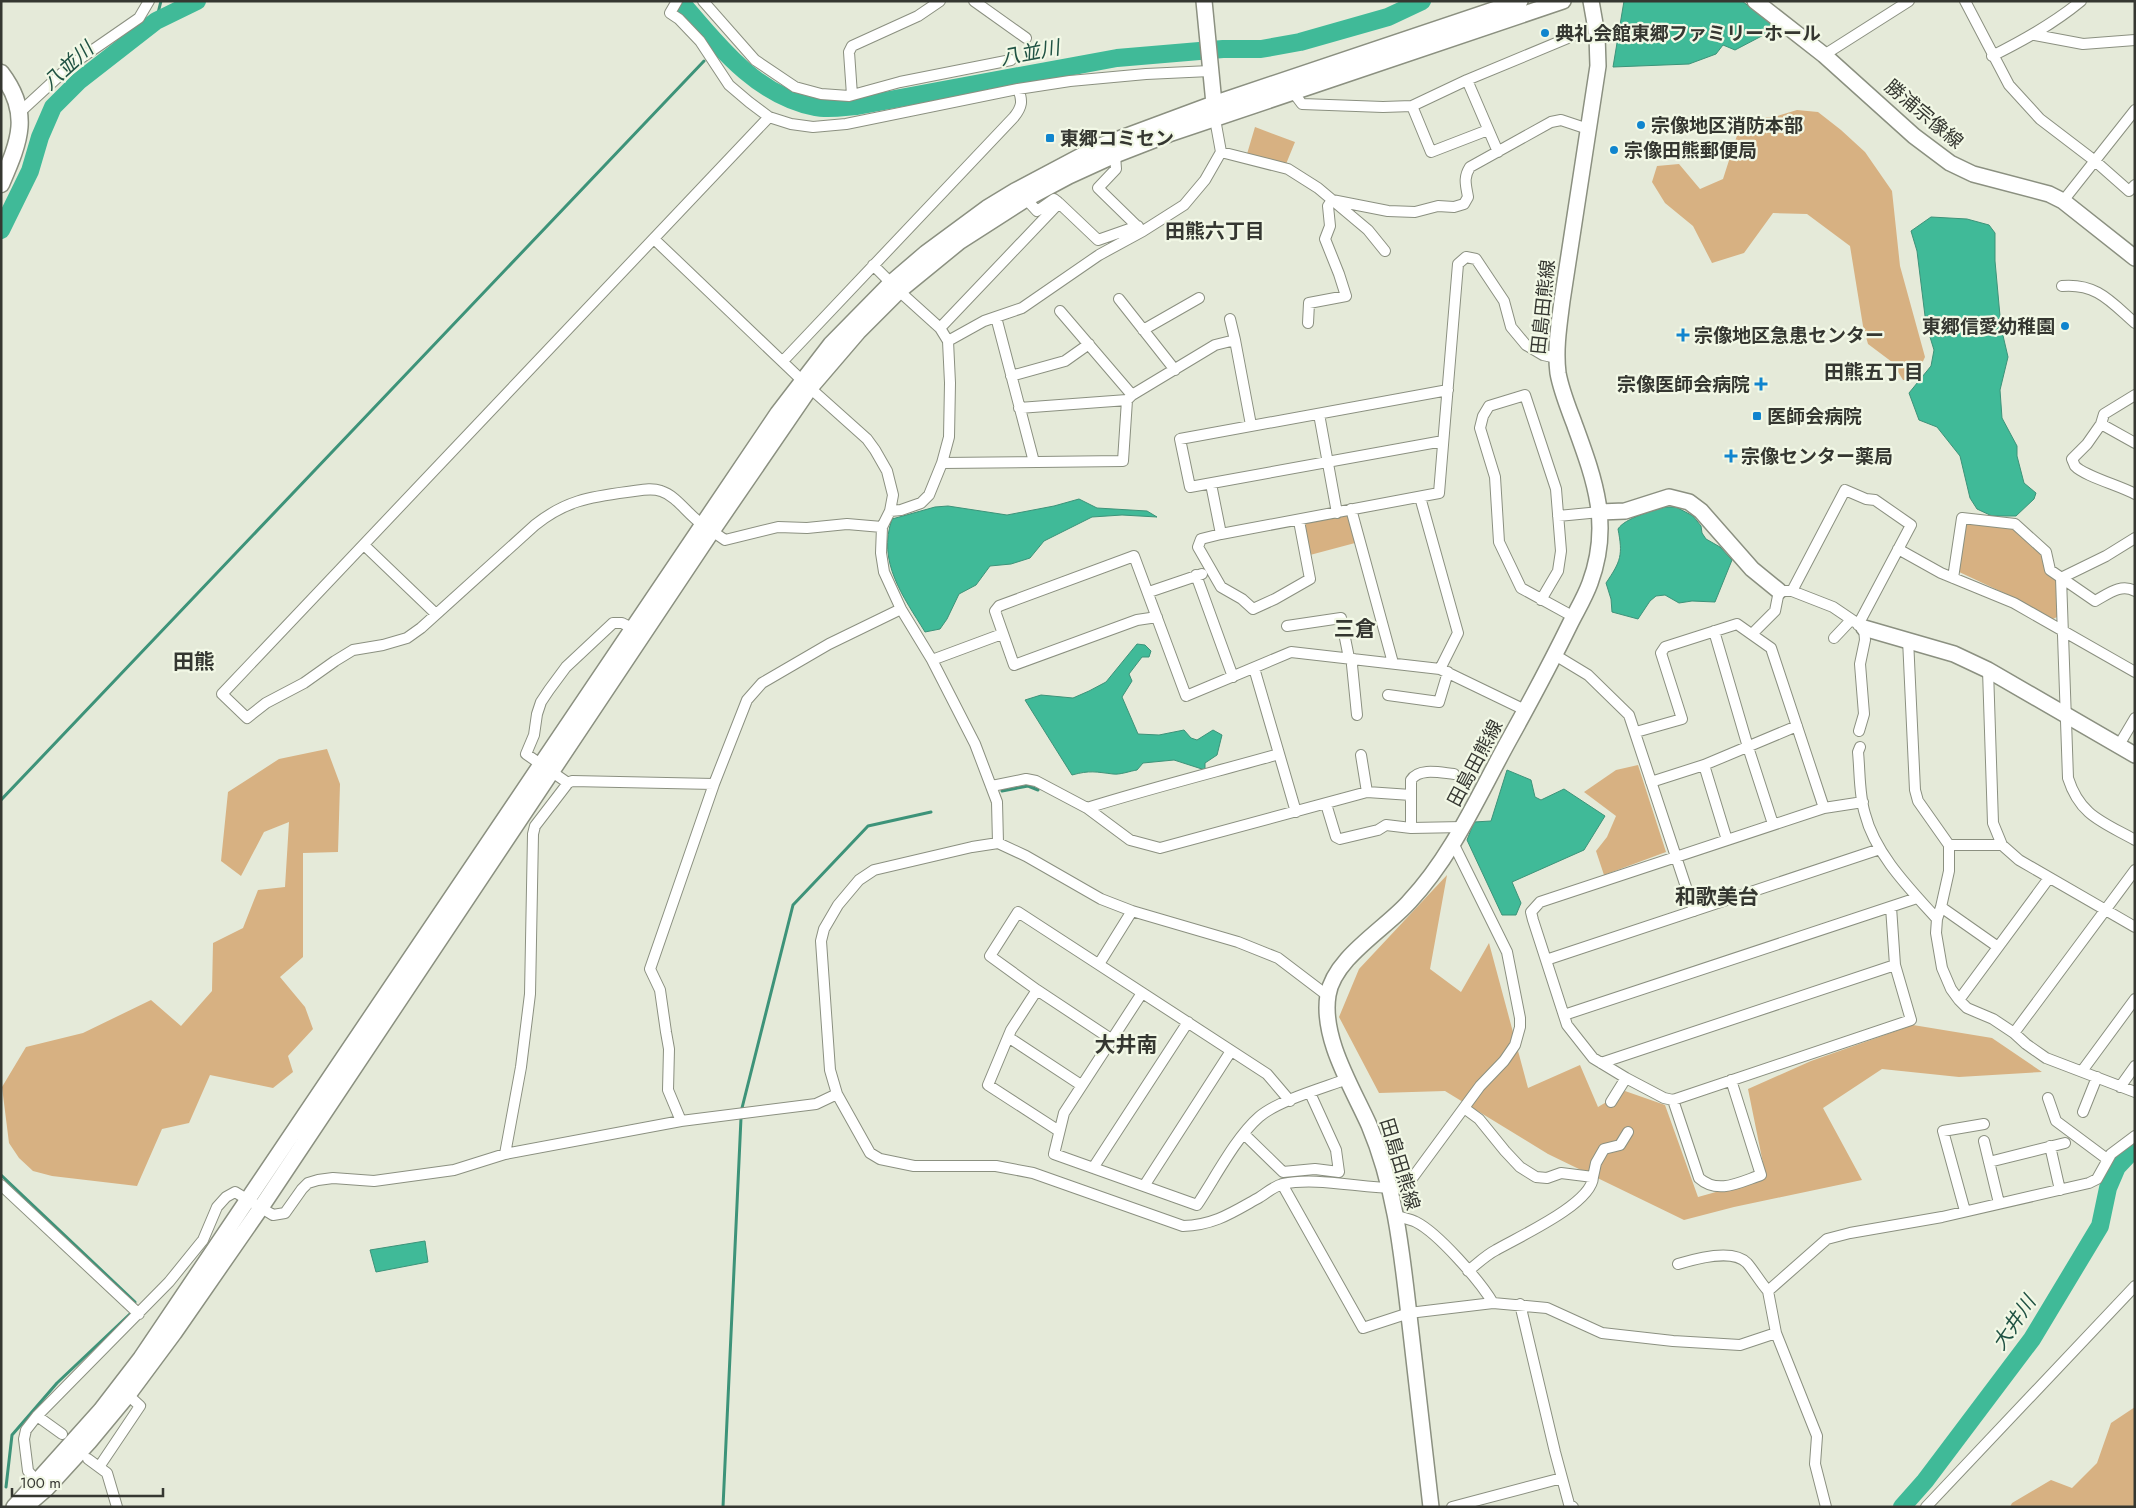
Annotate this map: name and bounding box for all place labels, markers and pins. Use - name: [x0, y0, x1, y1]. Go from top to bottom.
- place label: 典礼会館東郷ファミリーホール: [1555, 20, 1821, 47]
- marker: 典礼会館東郷ファミリーホール: [1539, 27, 1551, 39]
- place label: 宗像地区消防本部: [1651, 112, 1803, 139]
- marker: 宗像地区消防本部: [1635, 119, 1647, 131]
- place label: 東郷コミセン: [1060, 125, 1174, 152]
- marker: 東郷コミセン: [1044, 132, 1056, 144]
- place label: 宗像田熊郵便局: [1624, 137, 1757, 164]
- marker: 宗像田熊郵便局: [1608, 144, 1620, 156]
- place label: 東郷信愛幼稚園: [1922, 313, 2055, 340]
- marker: 東郷信愛幼稚園: [2059, 320, 2071, 332]
- place label: 宗像地区急患センター: [1694, 322, 1884, 349]
- marker: 宗像地区急患センター: [1676, 328, 1690, 342]
- place label: 宗像医師会病院: [1617, 371, 1750, 398]
- marker: 宗像医師会病院: [1754, 377, 1768, 391]
- place label: 医師会病院: [1767, 403, 1862, 430]
- marker: 医師会病院: [1751, 410, 1763, 422]
- place label: 宗像センター薬局: [1741, 443, 1893, 470]
- marker: 宗像センター薬局: [1725, 450, 1737, 462]

